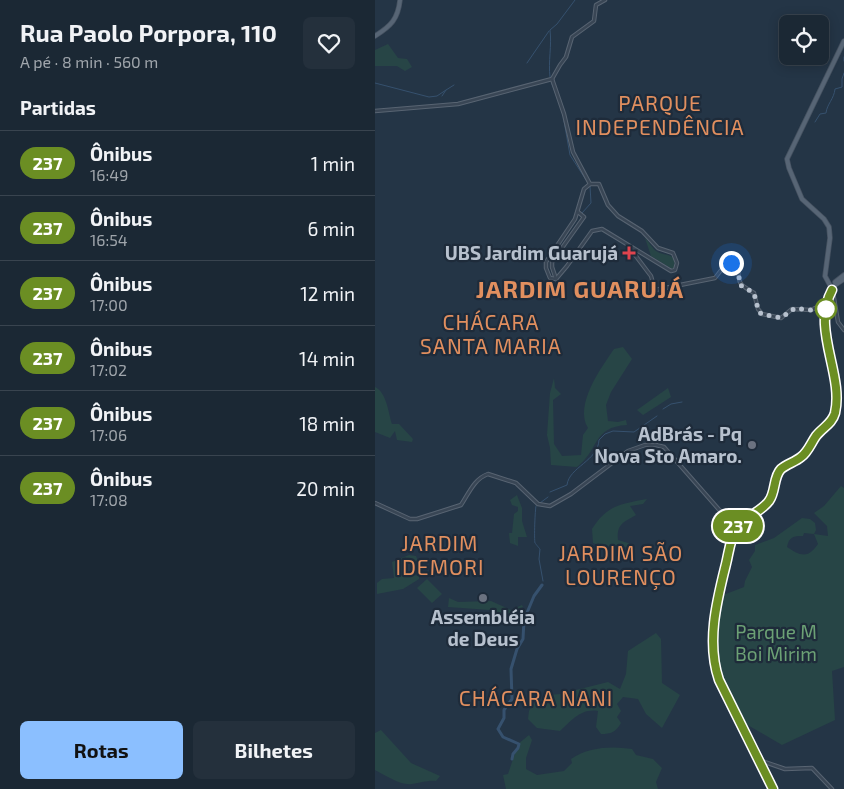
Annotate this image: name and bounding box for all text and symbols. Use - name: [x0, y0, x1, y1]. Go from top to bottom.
- map controls: [779, 15, 829, 65]
- button: locate: [779, 15, 829, 65]
- button: heart: [303, 17, 355, 69]
- text: Rua Paolo Porpora, 110: [20, 18, 277, 47]
- text: A pé · 8 min · 560 m: [20, 52, 158, 71]
- district label: PARQUE INDEPENDÊNCIA: [575, 90, 745, 139]
- text: Partidas: [20, 96, 96, 119]
- text: Ônibus: [90, 142, 152, 165]
- text: 237: [32, 152, 63, 174]
- text: 1 min: [311, 152, 355, 175]
- text: 16:49: [90, 165, 128, 184]
- text: Ônibus: [90, 207, 152, 230]
- text: 237: [32, 217, 63, 239]
- text: 6 min: [307, 217, 355, 240]
- text: 16:54: [90, 230, 128, 249]
- place label: UBS Jardim Guarujá: [445, 241, 618, 264]
- marker: UBS Jardim Guarujá: [622, 246, 636, 260]
- your location: [719, 251, 744, 276]
- text: Ônibus: [90, 272, 152, 295]
- district label: JARDIM GUARUJÁ: [476, 274, 684, 303]
- text: 237: [32, 282, 63, 304]
- text: 12 min: [300, 282, 355, 305]
- text: 17:00: [90, 295, 128, 314]
- unlabelled marker: [815, 298, 837, 320]
- district label: CHÁCARA SANTA MARIA: [420, 309, 562, 358]
- text: Ônibus: [90, 337, 152, 360]
- text: 237: [32, 347, 63, 369]
- text: 14 min: [299, 347, 355, 370]
- text: 17:02: [90, 360, 127, 379]
- text: Ônibus: [90, 402, 152, 425]
- text: 237: [32, 412, 63, 434]
- text: 18 min: [299, 412, 355, 435]
- place label: AdBrás - Pq Nova Sto Amaro.: [594, 422, 742, 467]
- text: 17:06: [90, 425, 127, 444]
- marker: AdBrás - Pq Nova Sto Amaro.: [746, 439, 758, 451]
- text: Ônibus: [90, 467, 152, 490]
- text: 237: [32, 477, 63, 499]
- text: 20 min: [296, 477, 355, 500]
- text: 17:08: [90, 490, 128, 509]
- line badge: 237: [709, 510, 767, 542]
- text: 237: [723, 515, 753, 537]
- district label: JARDIM IDEMORI: [395, 530, 485, 579]
- district label: JARDIM SÃO LOURENÇO: [559, 540, 683, 591]
- marker: Assembléia de Deus: [477, 592, 489, 604]
- place label: Assembléia de Deus: [431, 605, 535, 650]
- park label: Parque M Boi Mirim: [735, 620, 817, 665]
- district label: CHÁCARA NANI: [459, 685, 613, 710]
- button: Rotas: [20, 721, 183, 779]
- button: Bilhetes: [193, 721, 355, 779]

